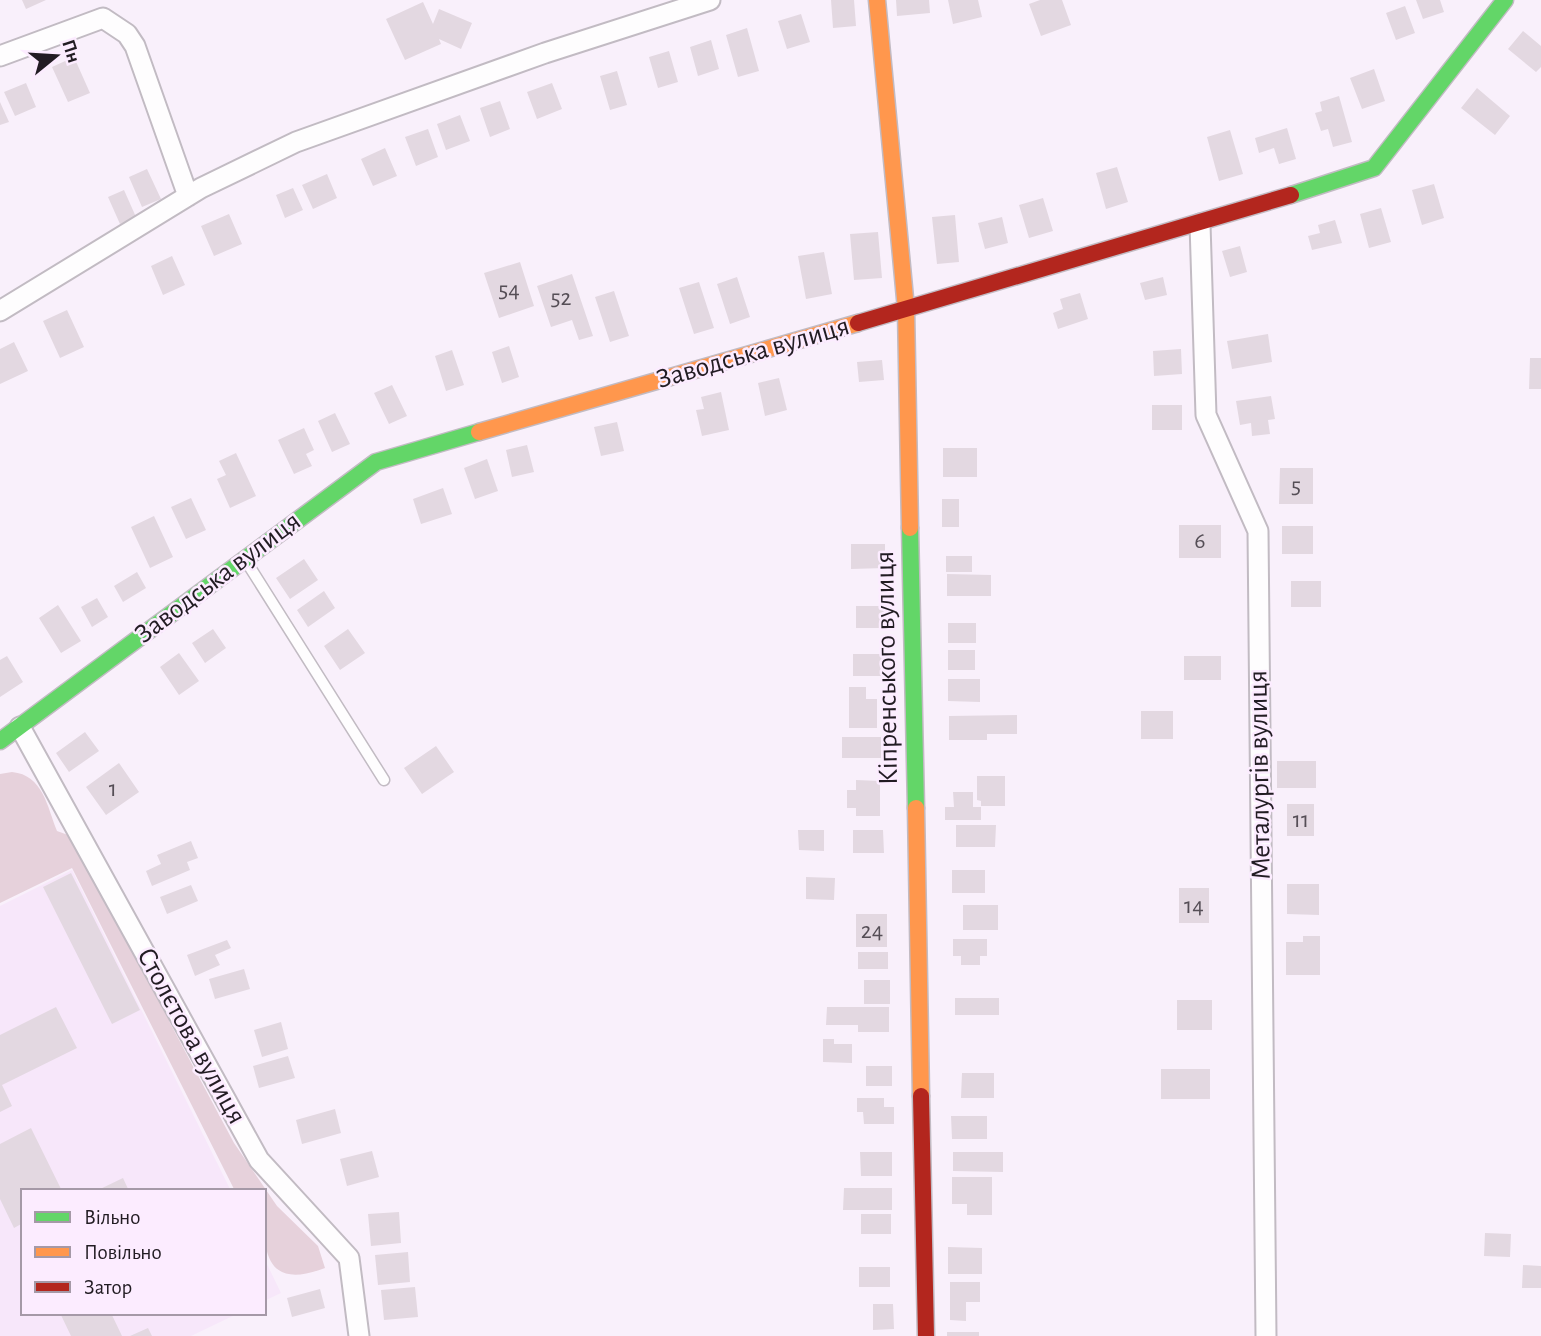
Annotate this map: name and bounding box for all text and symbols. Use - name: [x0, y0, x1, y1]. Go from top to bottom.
- north arrow: [21, 21, 91, 91]
- text: Пн: [58, 37, 83, 65]
- house number: 54: [498, 278, 520, 302]
- house number: 52: [551, 286, 572, 310]
- street label: Заводська вулиця: [653, 312, 853, 394]
- house number: 5: [1291, 474, 1301, 498]
- street label: Заводська вулиця: [130, 507, 306, 649]
- house number: 6: [1194, 529, 1206, 553]
- street label: Кіпренського вулиця: [871, 551, 903, 785]
- street label: Металургів вулиця: [1244, 670, 1276, 880]
- house number: 1: [109, 777, 117, 801]
- house number: 11: [1293, 808, 1309, 832]
- house number: 14: [1184, 894, 1204, 918]
- house number: 24: [861, 919, 883, 943]
- street label: Столєтова вулиця: [131, 943, 251, 1129]
- legend: [21, 1189, 266, 1315]
- text: Вільно: [84, 1207, 140, 1228]
- text: Повільно: [84, 1242, 162, 1263]
- text: Затор: [84, 1277, 132, 1298]

